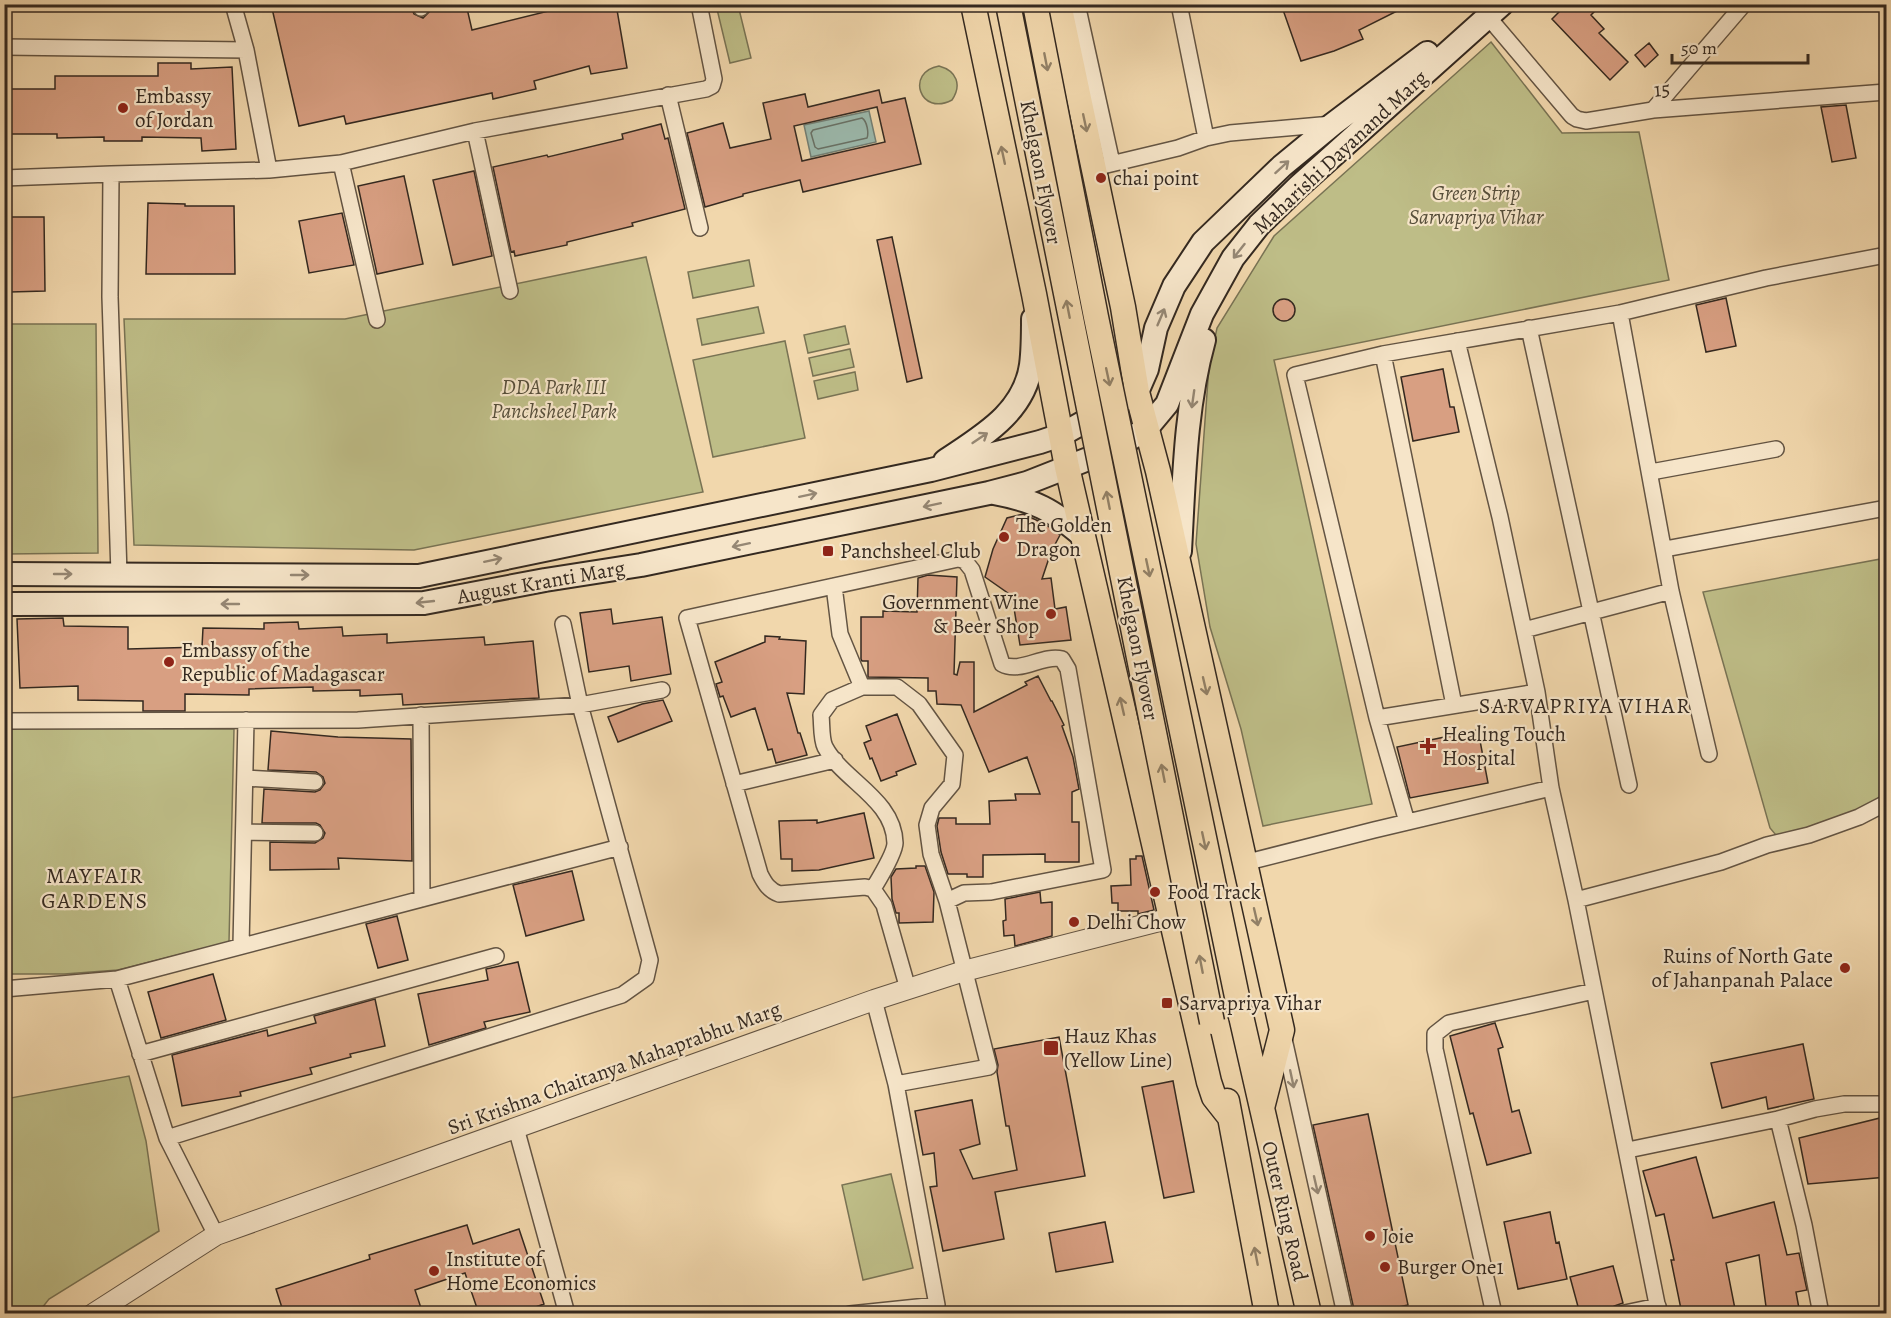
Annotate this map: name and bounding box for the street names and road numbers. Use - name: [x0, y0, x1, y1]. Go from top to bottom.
- street label: Maharishi Dayanand Marg: [1247, 63, 1434, 240]
- street label: 15: [1653, 74, 1671, 104]
- street label: Khelgaon Flyover: [1013, 97, 1069, 247]
- street label: August Kranti Marg: [454, 553, 628, 611]
- street label: Khelgaon Flyover: [1110, 573, 1166, 723]
- street label: Sri Krishna Chaitanya Mahaprabhu Marg: [444, 994, 785, 1141]
- street label: Outer Ring Road: [1255, 1138, 1315, 1284]

